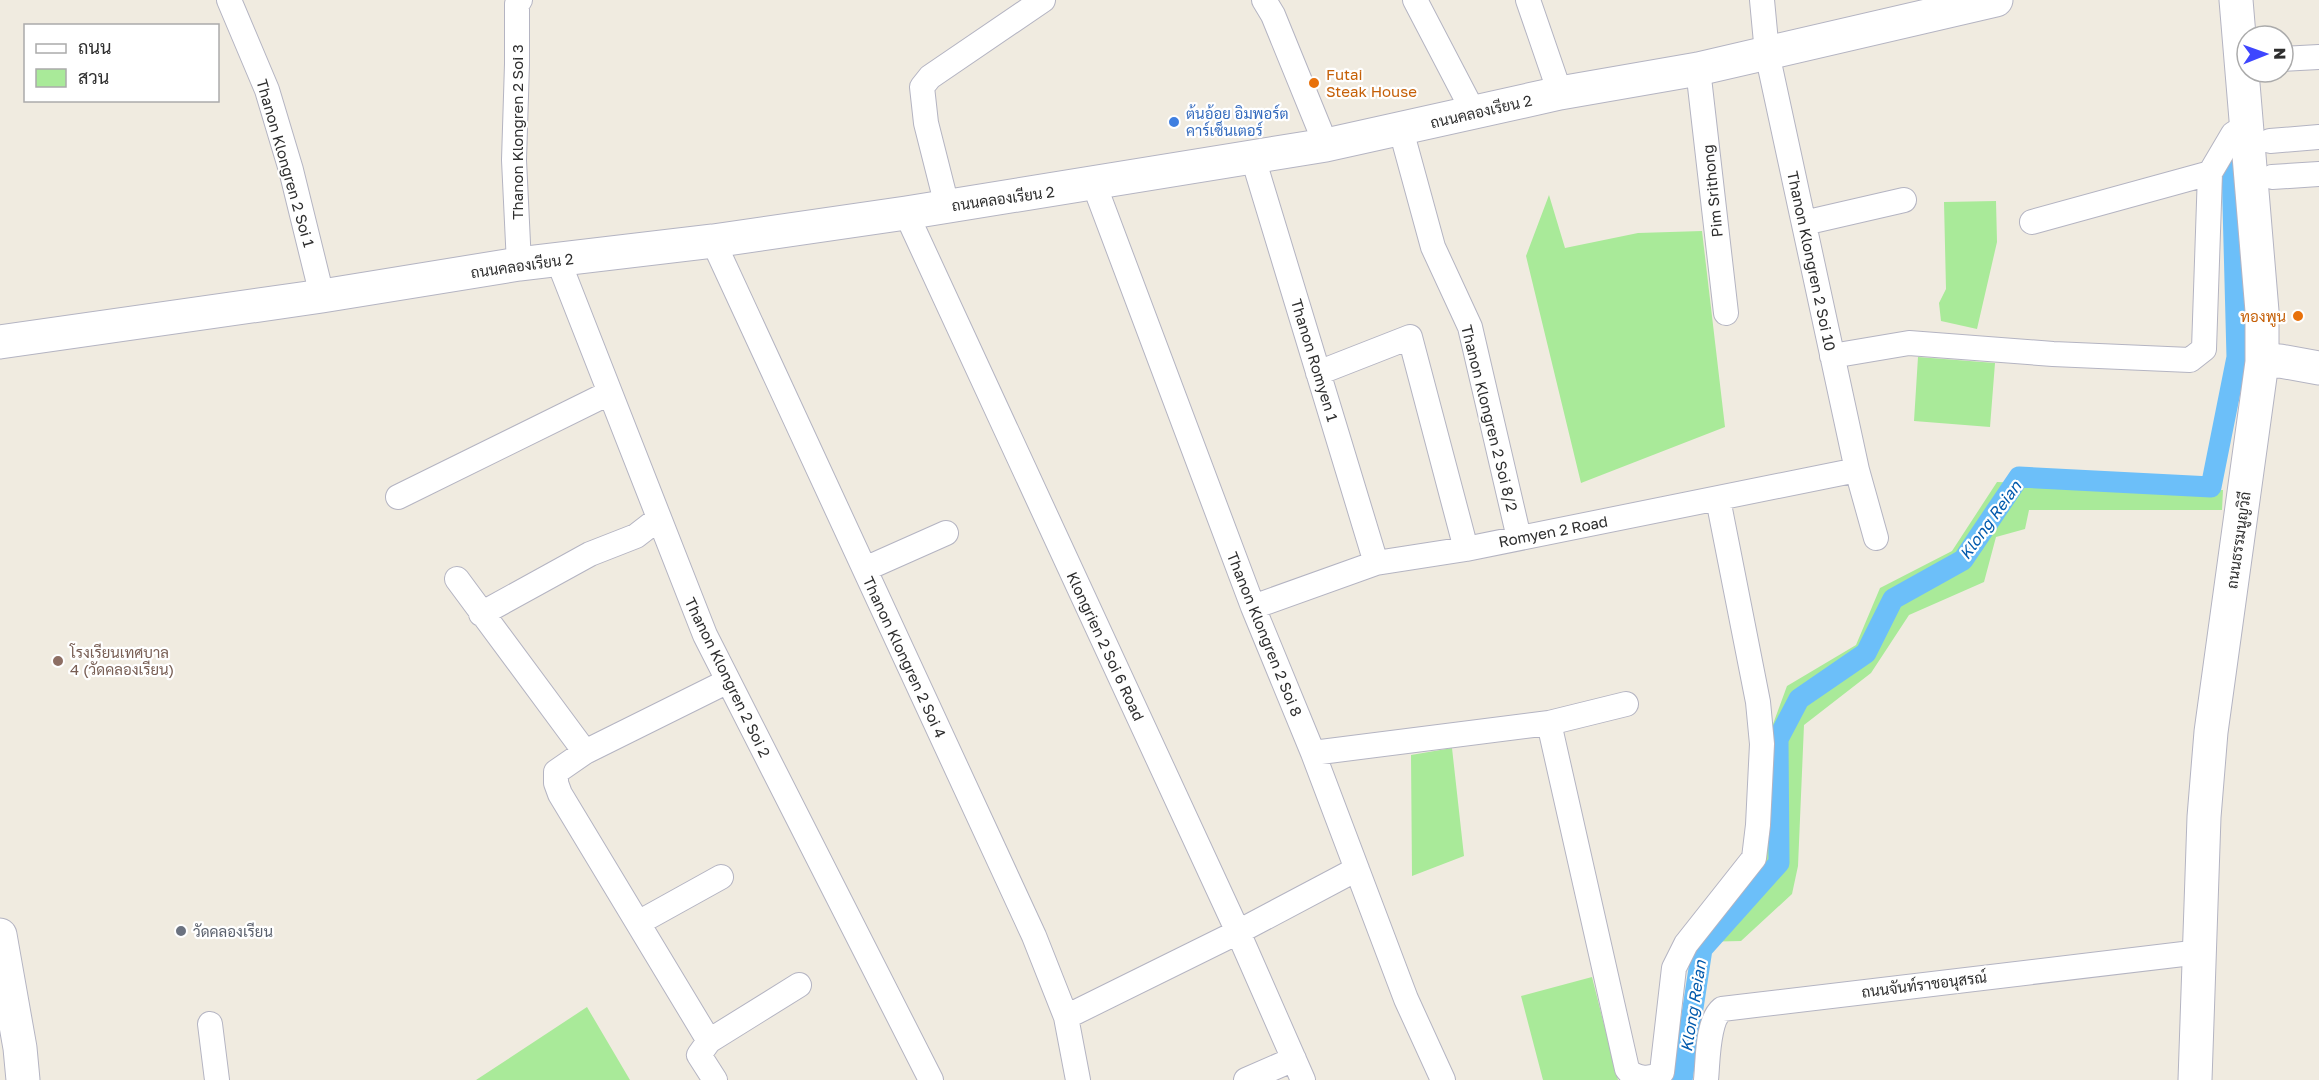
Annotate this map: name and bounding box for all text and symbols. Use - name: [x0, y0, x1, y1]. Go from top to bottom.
- legend: [24, 24, 219, 102]
- north arrow: [2235, 24, 2295, 84]
- text: ถนน: [78, 36, 111, 58]
- street label: Thanon Klongren 2 Soi 3: [508, 44, 526, 220]
- text: N: [2270, 47, 2290, 60]
- place label: Futai Steak House: [1326, 65, 1417, 100]
- text: สวน: [78, 66, 109, 88]
- marker: Futai Steak House: [1307, 76, 1321, 90]
- street label: Thanon Klongren 2 Soi 1: [253, 77, 319, 249]
- street label: ถนนคลองเรียน 2: [1428, 91, 1534, 131]
- place label: ต้นอ้อย อิมพอร์ต คาร์เซ็นเตอร์: [1186, 104, 1289, 139]
- marker: ต้นอ้อย อิมพอร์ต คาร์เซ็นเตอร์: [1167, 115, 1181, 129]
- street label: Pim Srithong: [1698, 144, 1726, 238]
- street label: Thanon Klongren 2 Soi 10: [1784, 169, 1840, 353]
- street label: ถนนคลองเรียน 2: [950, 182, 1056, 214]
- street label: ถนนคลองเรียน 2: [469, 249, 575, 281]
- street label: Thanon Romyen 1: [1288, 297, 1342, 423]
- place label: ทองพูน: [2240, 307, 2286, 327]
- marker: ทองพูน: [2291, 309, 2305, 323]
- street label: Thanon Klongren 2 Soi 8/2: [1458, 323, 1522, 513]
- water label: Klong Reian: [1955, 476, 2026, 563]
- street label: ถนนธรรมนูญวิถี: [2222, 490, 2256, 590]
- street label: Romyen 2 Road: [1497, 512, 1609, 550]
- street label: Thanon Klongren 2 Soi 8: [1224, 549, 1306, 719]
- street label: Klongrien 2 Soi 6 Road: [1064, 569, 1148, 723]
- street label: Thanon Klongren 2 Soi 4: [860, 574, 950, 740]
- street label: Thanon Klongren 2 Soi 2: [681, 594, 775, 760]
- place label: โรงเรียนเทศบาล 4 (วัดคลองเรียน): [69, 643, 174, 678]
- marker: โรงเรียนเทศบาล 4 (วัดคลองเรียน): [51, 654, 65, 668]
- place label: วัดคลองเรียน: [193, 922, 273, 940]
- marker: วัดคลองเรียน: [174, 924, 188, 938]
- water label: Klong Reian: [1676, 958, 1710, 1053]
- street label: ถนนจันท์ราชอนุสรณ์: [1860, 967, 1988, 1004]

